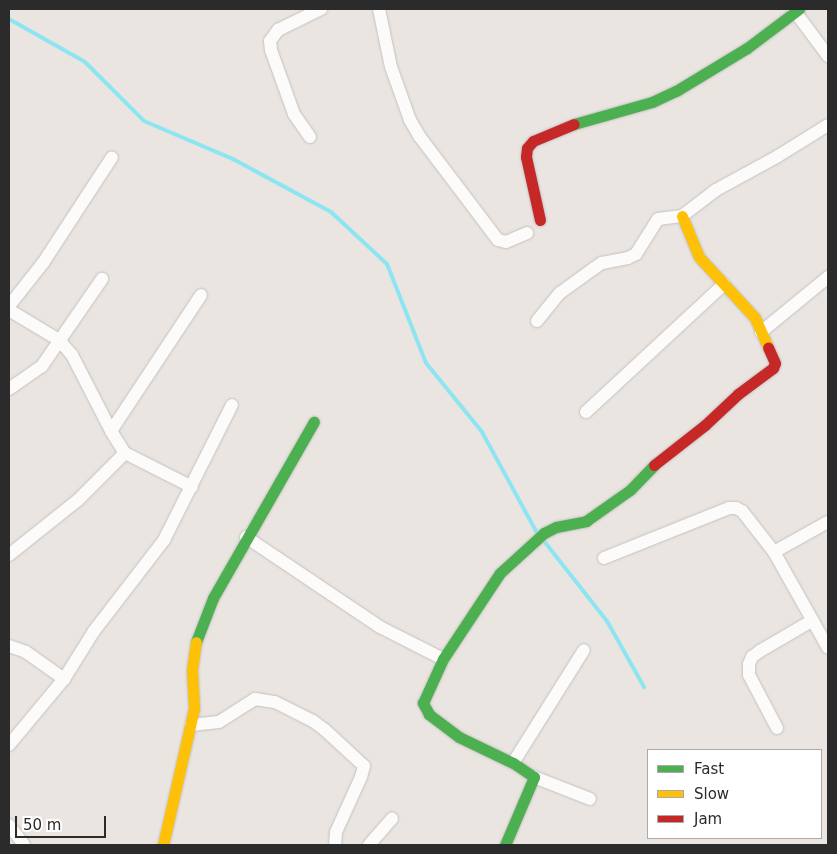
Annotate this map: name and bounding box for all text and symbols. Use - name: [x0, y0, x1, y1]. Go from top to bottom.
- legend: [647, 749, 822, 839]
- text: Fast: [694, 760, 724, 778]
- text: Slow: [694, 785, 729, 803]
- scale bar: [18, 806, 109, 838]
- text: Jam: [694, 810, 722, 828]
- text: 50 m: [23, 816, 61, 834]

